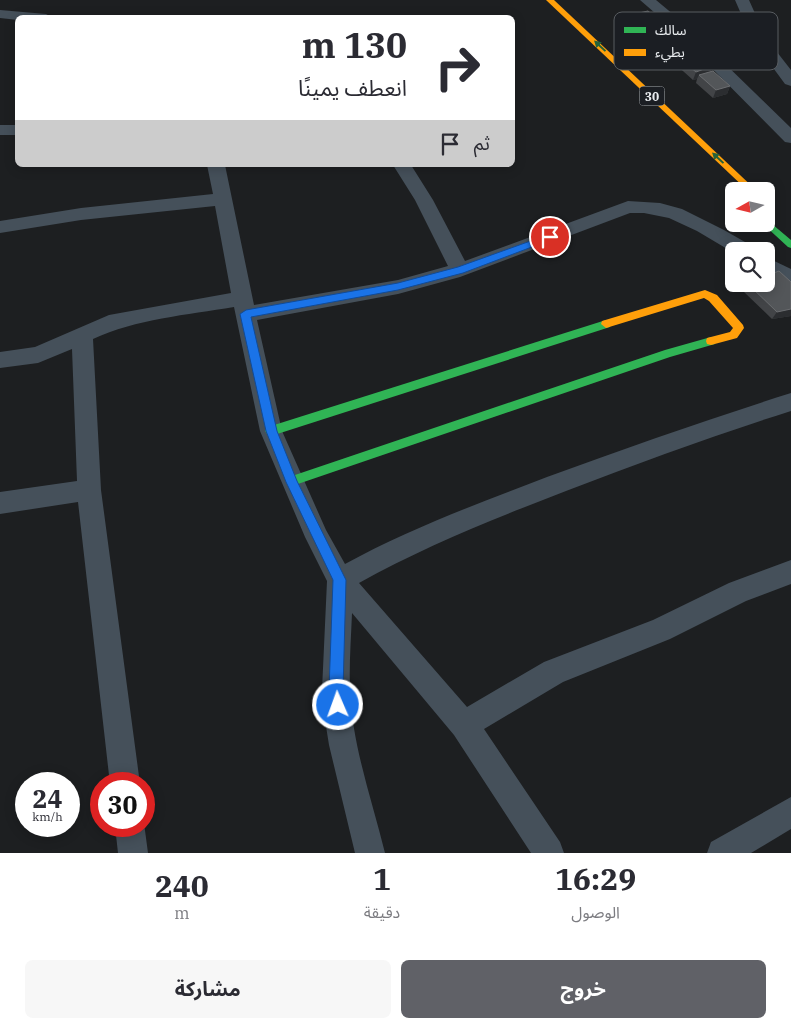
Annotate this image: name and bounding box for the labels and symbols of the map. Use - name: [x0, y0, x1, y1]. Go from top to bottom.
- legend: [614, 12, 778, 70]
- text: سالك: [655, 21, 687, 39]
- one-way arrow: [594, 40, 606, 52]
- text: بطيء: [655, 43, 685, 63]
- road number: 30: [640, 86, 664, 105]
- one-way arrow: [712, 152, 724, 164]
- north arrow: [725, 182, 775, 232]
- pin: [529, 216, 571, 258]
- position arrow: [311, 678, 363, 730]
- speed limit sign: 30: [90, 772, 155, 837]

